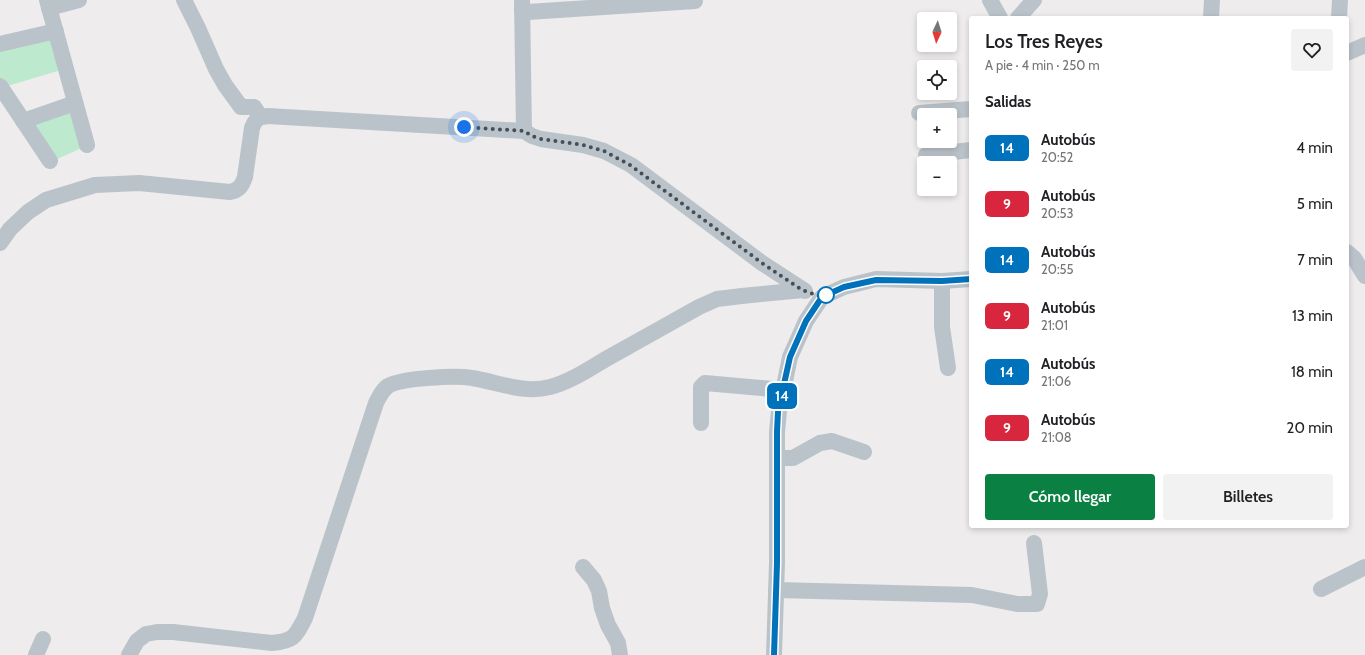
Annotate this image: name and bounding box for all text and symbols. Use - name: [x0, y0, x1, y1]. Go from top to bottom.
- north arrow: [917, 12, 957, 52]
- map controls: [917, 12, 957, 196]
- button: heart: [1291, 29, 1333, 71]
- text: Los Tres Reyes: [985, 30, 1103, 53]
- text: A pie · 4 min · 250 m: [985, 57, 1100, 73]
- button: locate: [917, 60, 957, 100]
- text: Salidas: [985, 93, 1031, 111]
- button: +: [917, 108, 957, 148]
- your location: [454, 117, 474, 137]
- text: Autobús: [1041, 131, 1095, 149]
- text: 14: [1000, 139, 1014, 157]
- text: 4 min: [1296, 139, 1333, 157]
- text: 20:52: [1041, 149, 1073, 165]
- button: −: [917, 156, 957, 196]
- text: Autobús: [1041, 187, 1095, 205]
- text: 9: [1003, 195, 1011, 213]
- text: 5 min: [1297, 195, 1333, 213]
- text: 20:53: [1041, 205, 1074, 221]
- text: Autobús: [1041, 243, 1095, 261]
- text: 14: [1000, 251, 1014, 269]
- text: 7 min: [1297, 251, 1333, 269]
- text: 20:55: [1041, 261, 1074, 277]
- unlabelled marker: [817, 286, 835, 304]
- text: Autobús: [1041, 299, 1095, 317]
- text: 9: [1003, 307, 1011, 325]
- text: 13 min: [1292, 307, 1333, 325]
- text: 21:01: [1041, 317, 1068, 333]
- text: Autobús: [1041, 355, 1095, 373]
- text: 14: [1000, 363, 1014, 381]
- text: 18 min: [1291, 363, 1333, 381]
- text: 21:06: [1041, 373, 1071, 389]
- line badge: 14: [764, 383, 800, 409]
- text: 14: [775, 387, 789, 405]
- text: Autobús: [1041, 411, 1095, 429]
- text: 9: [1003, 419, 1011, 437]
- text: 20 min: [1287, 419, 1333, 437]
- text: 21:08: [1041, 429, 1072, 445]
- button: Cómo llegar: [985, 474, 1155, 520]
- button: Billetes: [1163, 474, 1333, 520]

